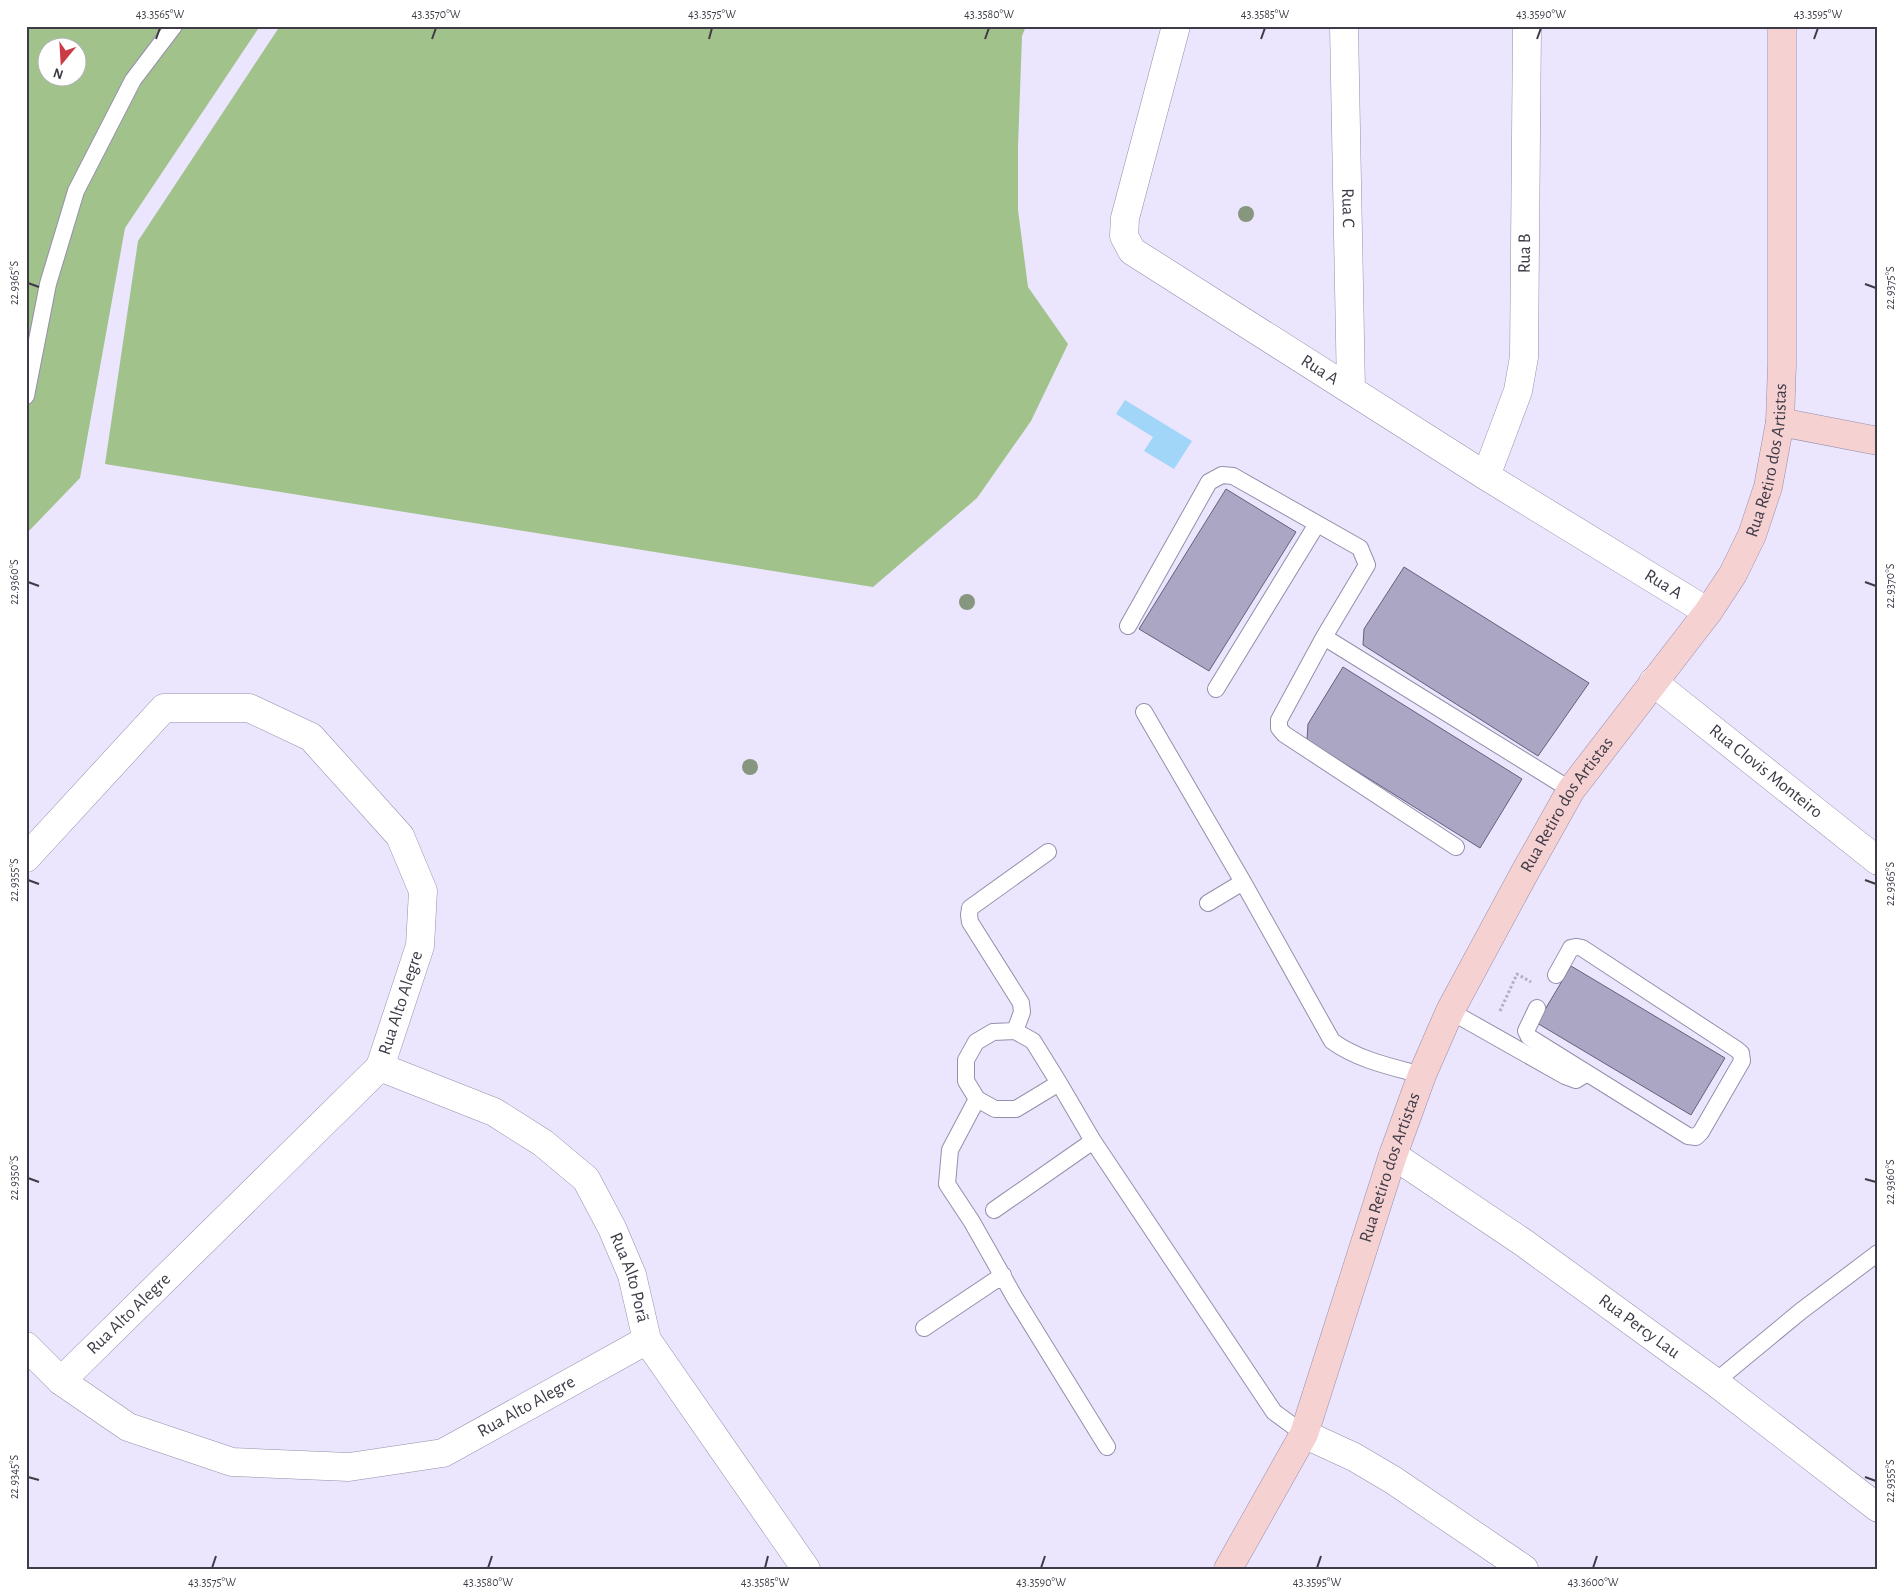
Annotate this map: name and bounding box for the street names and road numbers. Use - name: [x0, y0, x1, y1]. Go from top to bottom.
- street label: Rua C: [1338, 188, 1357, 228]
- street label: Rua B: [1516, 233, 1534, 273]
- street label: Rua A: [1298, 352, 1342, 389]
- street label: Rua Retiro dos Artistas: [1743, 383, 1790, 539]
- street label: Rua A: [1641, 566, 1686, 603]
- street label: Rua Clovis Monteiro: [1706, 721, 1826, 822]
- street label: Rua Retiro dos Artistas: [1518, 734, 1617, 876]
- street label: Rua Alto Alegre: [376, 949, 426, 1057]
- street label: Rua Retiro dos Artistas: [1357, 1090, 1424, 1245]
- street label: Rua Alto Porã: [606, 1230, 652, 1324]
- street label: Rua Alto Alegre: [84, 1270, 174, 1358]
- street label: Rua Percy Lau: [1595, 1291, 1683, 1362]
- street label: Rua Alto Alegre: [475, 1373, 578, 1441]

